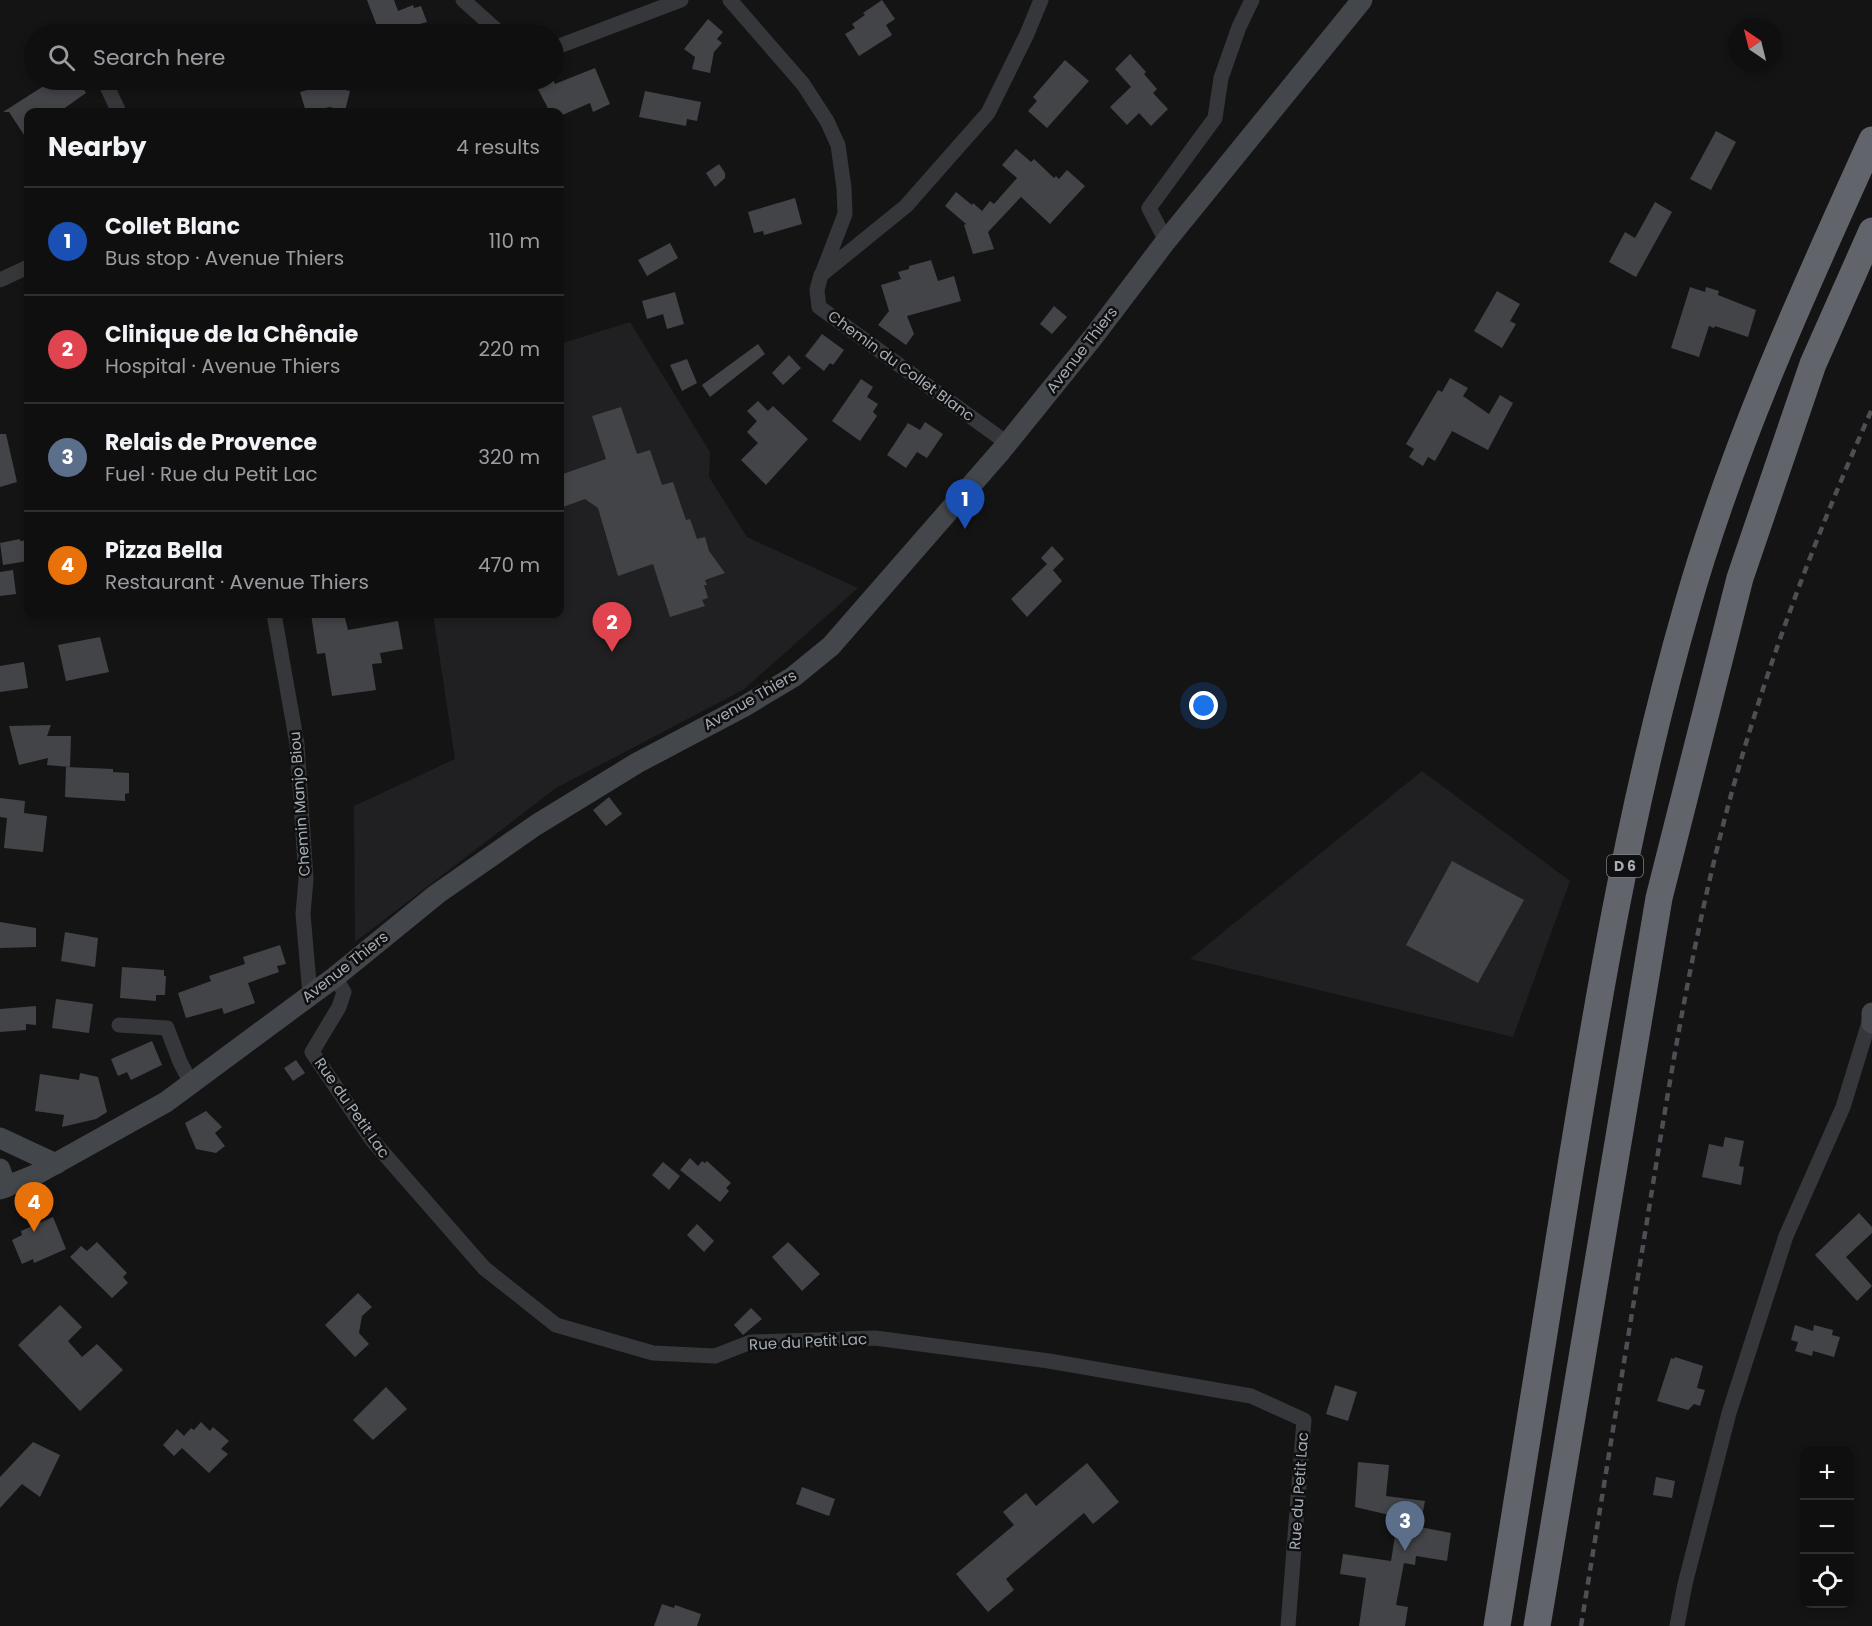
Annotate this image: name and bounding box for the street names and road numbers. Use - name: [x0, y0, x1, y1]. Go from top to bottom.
- street label: Avenue Thiers: [1041, 302, 1122, 397]
- street label: Chemin du Collet Blanc: [824, 305, 979, 426]
- street label: Avenue Thiers: [699, 664, 800, 735]
- street label: Chemin Manjo Biou: [284, 731, 315, 877]
- road number: D 6: [1607, 855, 1643, 877]
- street label: Avenue Thiers: [297, 926, 392, 1007]
- street label: Rue du Petit Lac: [310, 1053, 395, 1162]
- street label: Rue du Petit Lac: [748, 1328, 867, 1355]
- street label: Rue du Petit Lac: [1284, 1431, 1313, 1551]

